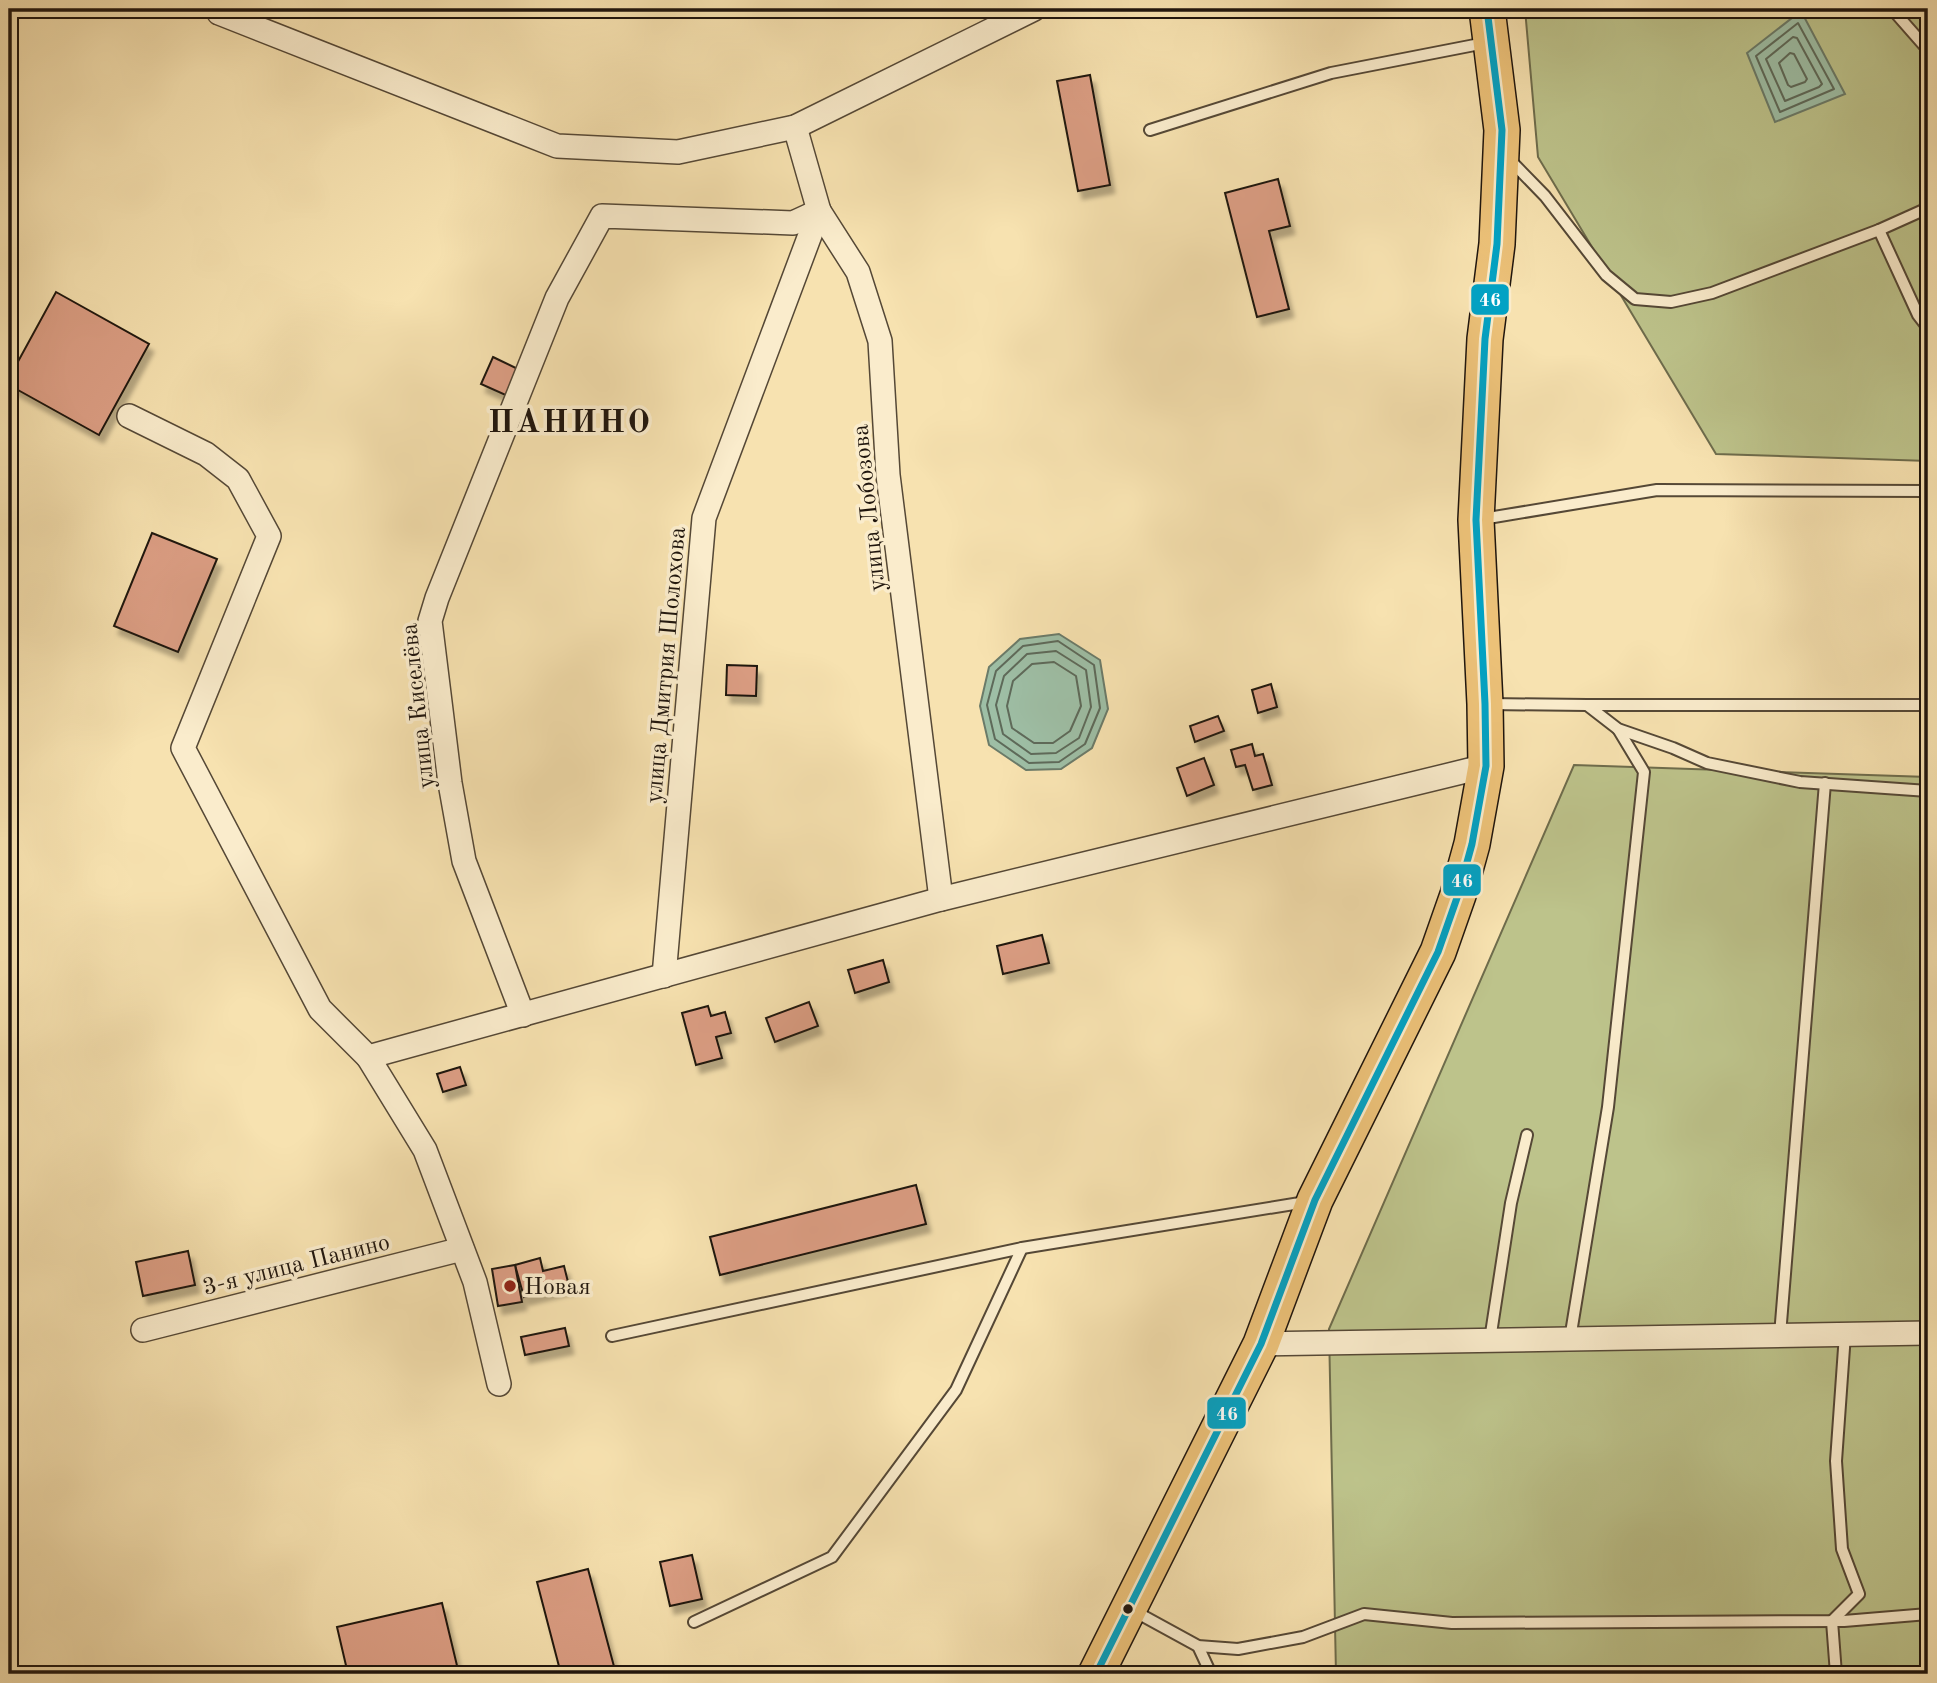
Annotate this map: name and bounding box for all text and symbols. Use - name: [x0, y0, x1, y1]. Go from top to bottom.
- line badge: 46: [1470, 283, 1510, 316]
- text: 46: [1479, 292, 1501, 311]
- district label: ПАНИНО: [488, 408, 652, 440]
- street label: улица Лобозова: [849, 423, 891, 593]
- street label: улица Дмитрия Шолохова: [643, 526, 691, 804]
- street label: улица Киселёва: [398, 622, 440, 790]
- line badge: 46: [1442, 863, 1482, 897]
- text: 46: [1451, 873, 1473, 892]
- street label: 3-я улица Панино: [200, 1231, 393, 1301]
- place label: Новая: [524, 1276, 591, 1300]
- marker: Новая: [502, 1278, 518, 1294]
- line badge: 46: [1206, 1396, 1247, 1430]
- text: 46: [1216, 1406, 1238, 1425]
- unlabelled marker: [1121, 1602, 1135, 1616]

